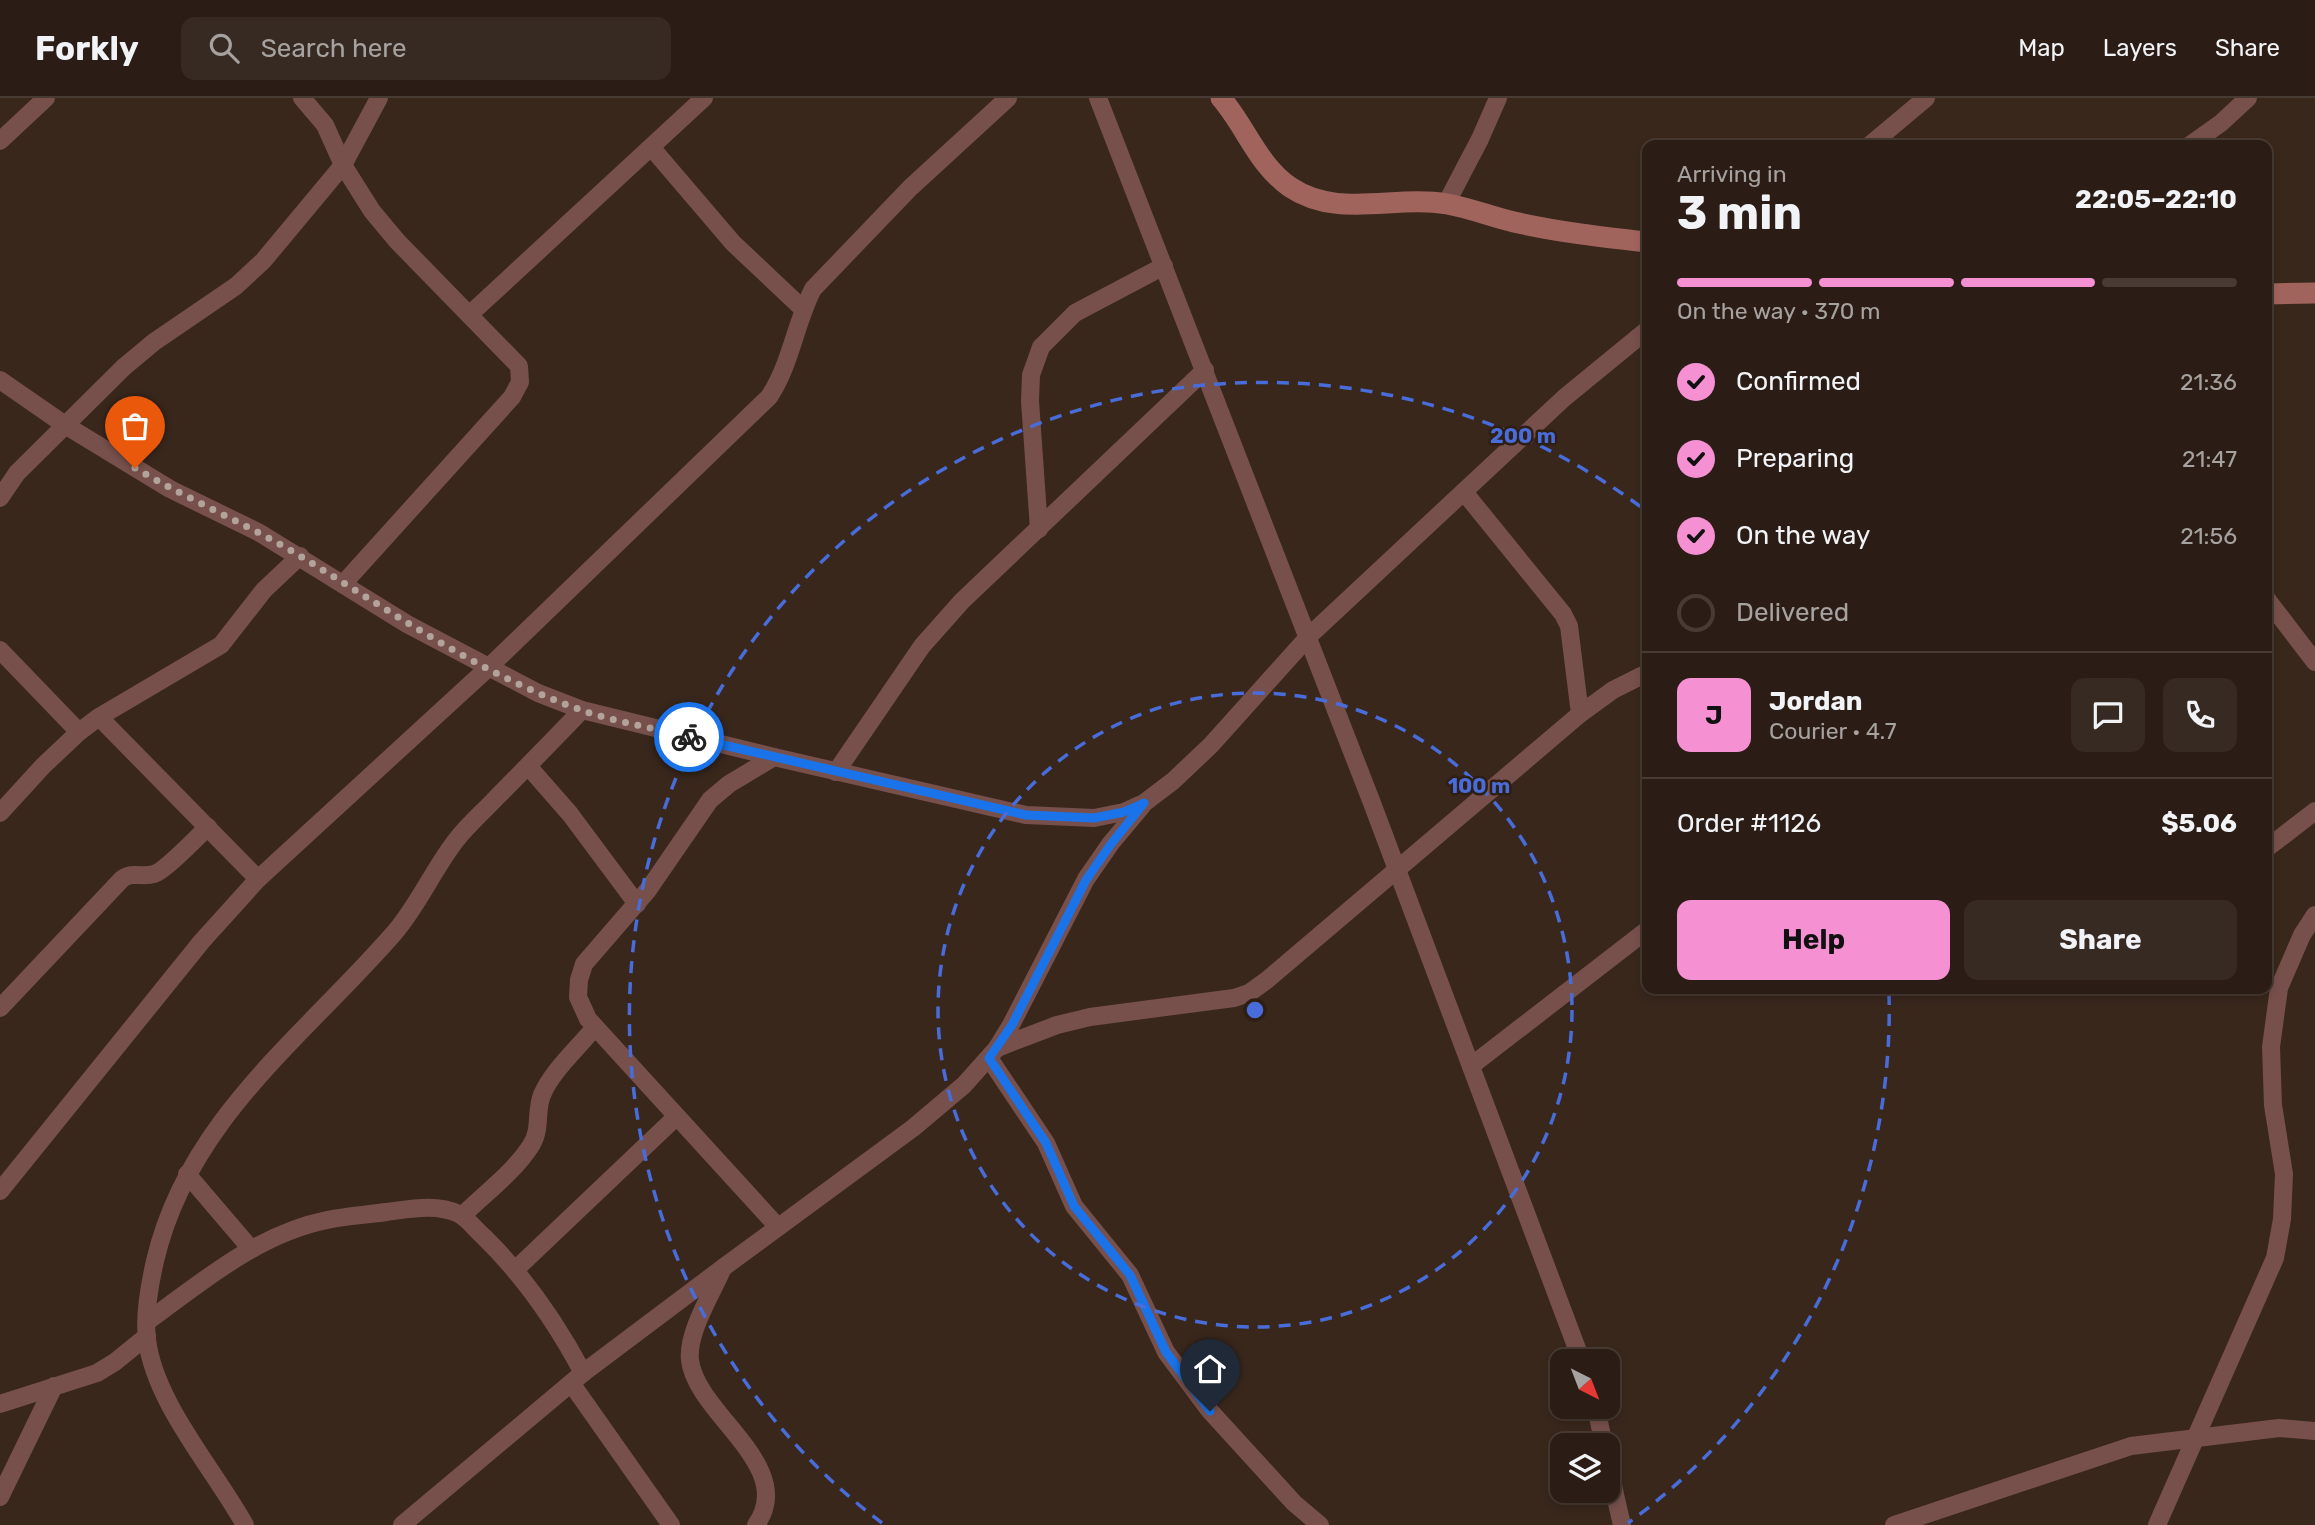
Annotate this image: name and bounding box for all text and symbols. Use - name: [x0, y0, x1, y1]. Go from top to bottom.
- search box: [181, 17, 671, 80]
- text: Forkly: [35, 29, 139, 68]
- icon: search: [205, 29, 243, 67]
- text: Search here: [261, 33, 407, 64]
- text: Map: [2018, 34, 2065, 62]
- text: Layers: [2103, 34, 2177, 62]
- text: Share: [2215, 34, 2280, 62]
- text: Arriving in: [1677, 160, 1787, 188]
- text: 22:05–22:10: [2075, 184, 2237, 215]
- text: 3 min: [1677, 186, 1802, 241]
- text: On the way · 370 m: [1677, 297, 1880, 325]
- icon: check: [1677, 363, 1715, 401]
- text: Confirmed: [1736, 366, 1861, 397]
- text: 21:36: [2180, 368, 2237, 396]
- pin: [105, 396, 165, 468]
- icon: bag: [116, 407, 154, 445]
- text: 200 m: [1490, 423, 1556, 448]
- icon: check: [1677, 440, 1715, 478]
- text: Preparing: [1736, 443, 1854, 474]
- text: 21:47: [2182, 445, 2237, 473]
- icon: check: [1677, 517, 1715, 555]
- text: On the way: [1736, 520, 1870, 551]
- text: 21:56: [2180, 522, 2237, 550]
- text: Delivered: [1736, 597, 1849, 628]
- button: chat: [2071, 678, 2145, 752]
- button: phone: [2163, 678, 2237, 752]
- text: Jordan: [1769, 686, 1862, 717]
- text: J: [1705, 700, 1723, 731]
- courier: [654, 702, 724, 772]
- text: Courier · 4.7: [1769, 717, 1896, 745]
- icon: bike: [670, 718, 708, 756]
- text: 100 m: [1448, 773, 1510, 798]
- text: Order #1126: [1677, 808, 1821, 839]
- text: $5.06: [2161, 808, 2237, 839]
- button: Help: [1677, 900, 1950, 980]
- button: Share: [1964, 900, 2237, 980]
- centre of rings: [1243, 998, 1267, 1022]
- pin: [1180, 1339, 1240, 1411]
- north arrow: [1550, 1349, 1620, 1419]
- map controls: [1550, 1349, 1620, 1503]
- icon: home: [1191, 1350, 1229, 1388]
- button: layers: [1550, 1433, 1620, 1503]

